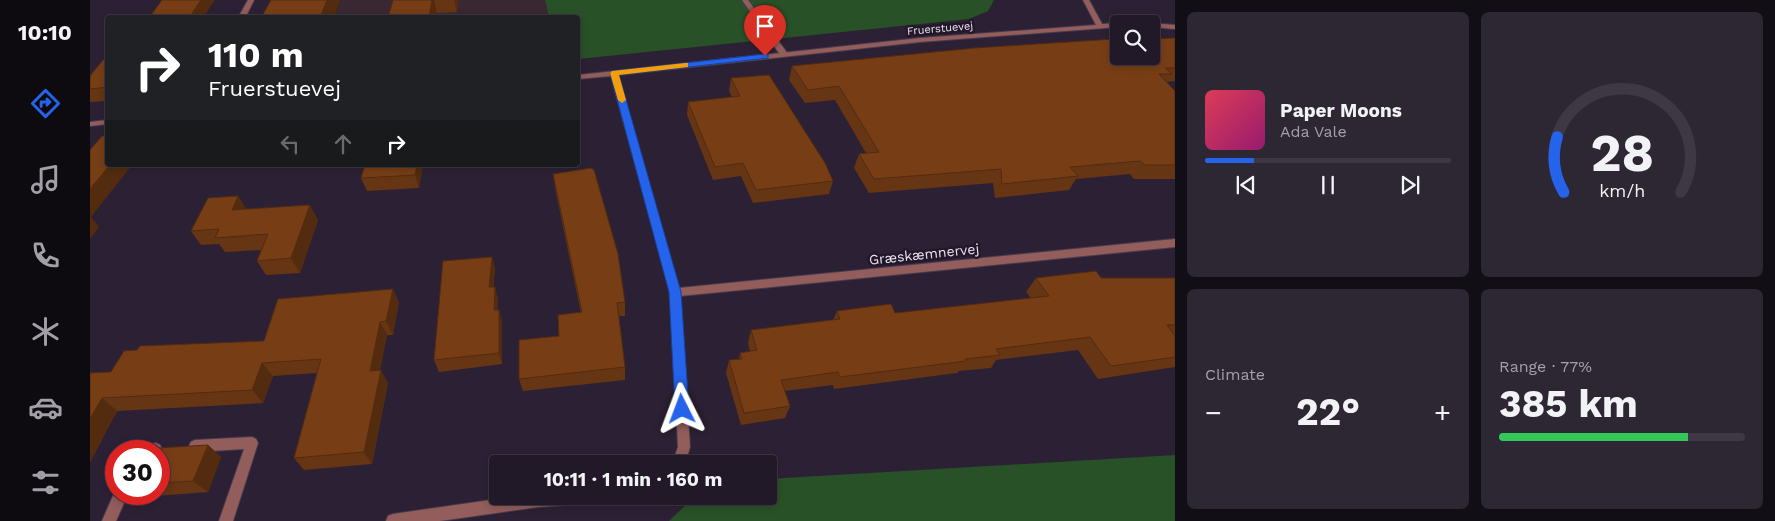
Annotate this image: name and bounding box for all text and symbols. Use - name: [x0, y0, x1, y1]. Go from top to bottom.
- pin: [744, 5, 786, 56]
- icon: arrive: [751, 12, 779, 40]
- map controls: [1110, 15, 1160, 65]
- button: search: [1110, 15, 1160, 65]
- street label: Fruerstuevej: [906, 19, 974, 38]
- text: 10:10: [18, 20, 72, 45]
- text: 110 m: [208, 34, 304, 76]
- icon: right: [125, 35, 190, 100]
- text: Fruerstuevej: [208, 76, 341, 101]
- icon: directions: [28, 86, 63, 121]
- text: Paper Moons: [1280, 99, 1402, 122]
- text: Ada Vale: [1280, 122, 1347, 141]
- text: 28: [1590, 123, 1654, 184]
- icon: left: [276, 130, 304, 158]
- icon: ahead: [329, 130, 357, 158]
- icon: right: [382, 130, 410, 158]
- icon: music: [28, 162, 63, 197]
- icon: previous: [1232, 171, 1260, 199]
- icon: pause: [1314, 171, 1342, 199]
- icon: next: [1396, 171, 1424, 199]
- text: km/h: [1599, 180, 1645, 201]
- icon: phone: [28, 238, 63, 273]
- street label: Græskæmnervej: [868, 240, 980, 268]
- icon: climate: [28, 314, 63, 349]
- text: Range · 77%: [1499, 357, 1592, 376]
- text: Climate: [1205, 365, 1265, 384]
- position arrow: [655, 382, 707, 434]
- text: 385 km: [1499, 382, 1638, 426]
- icon: car: [28, 390, 63, 425]
- text: 22°: [1296, 390, 1360, 434]
- text: −: [1205, 396, 1222, 429]
- text: +: [1434, 396, 1451, 429]
- speed limit sign: 30: [105, 440, 170, 505]
- icon: filters: [28, 465, 63, 500]
- text: 10:11 · 1 min · 160 m: [544, 468, 722, 491]

